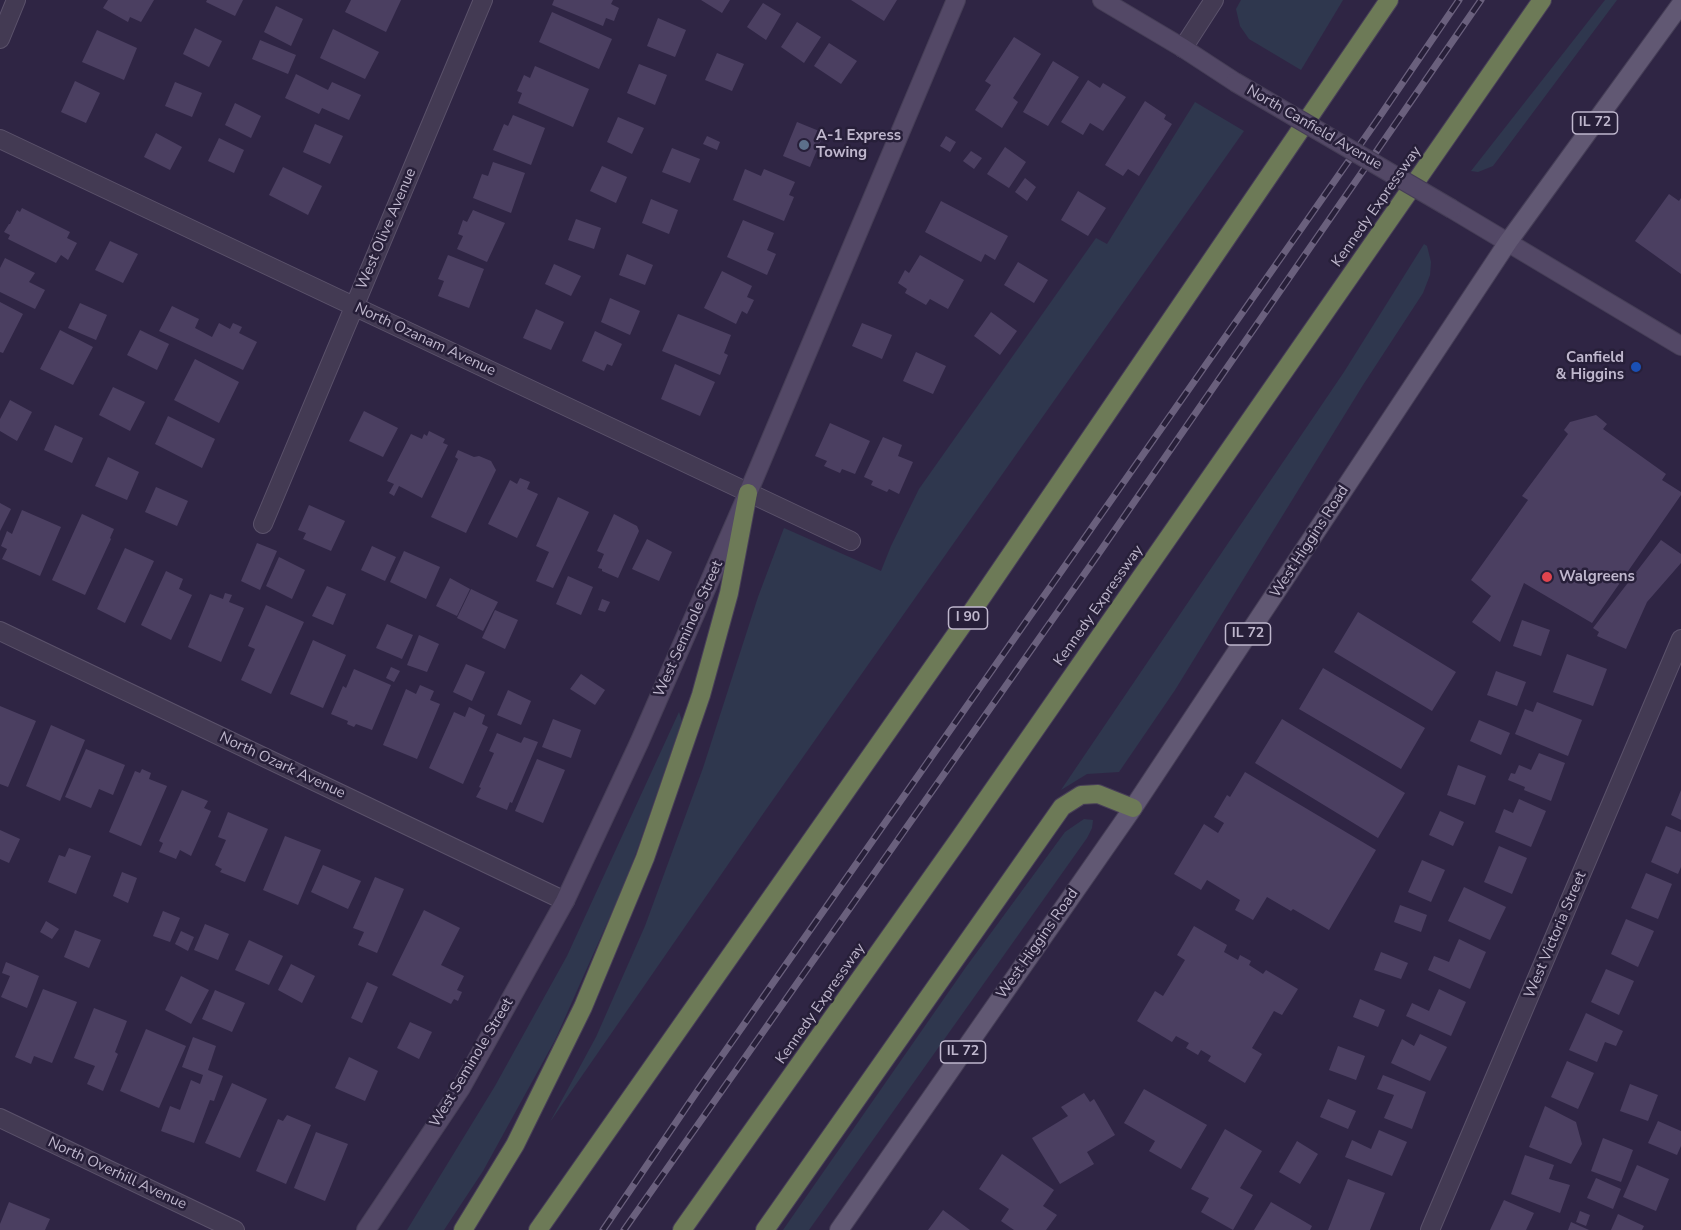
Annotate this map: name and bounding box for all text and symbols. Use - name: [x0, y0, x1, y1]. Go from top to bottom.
- street label: North Canfield Avenue: [1243, 82, 1385, 174]
- road number: IL 72: [1572, 112, 1618, 134]
- place label: A-1 Express Towing: [816, 127, 901, 162]
- marker: A-1 Express Towing: [797, 138, 811, 152]
- street label: Kennedy Expressway: [1328, 143, 1426, 271]
- street label: West Olive Avenue: [353, 166, 421, 292]
- street label: North Ozanam Avenue: [352, 299, 498, 381]
- place label: Canfield & Higgins: [1556, 349, 1624, 384]
- marker: Canfield & Higgins: [1629, 360, 1643, 374]
- street label: West Higgins Road: [1267, 482, 1353, 602]
- street label: Kennedy Expressway: [1050, 542, 1148, 670]
- street label: West Seminole Street: [651, 558, 727, 700]
- place label: Walgreens: [1559, 568, 1635, 586]
- marker: Walgreens: [1540, 570, 1554, 584]
- road number: I 90: [948, 607, 988, 629]
- road number: IL 72: [1226, 623, 1270, 645]
- street label: North Ozark Avenue: [216, 729, 348, 803]
- street label: West Victoria Street: [1521, 869, 1591, 1001]
- street label: West Higgins Road: [993, 885, 1083, 1003]
- street label: Kennedy Expressway: [772, 940, 870, 1068]
- street label: West Seminole Street: [426, 995, 518, 1131]
- road number: IL 72: [940, 1041, 986, 1063]
- street label: North Overhill Avenue: [45, 1134, 189, 1214]

